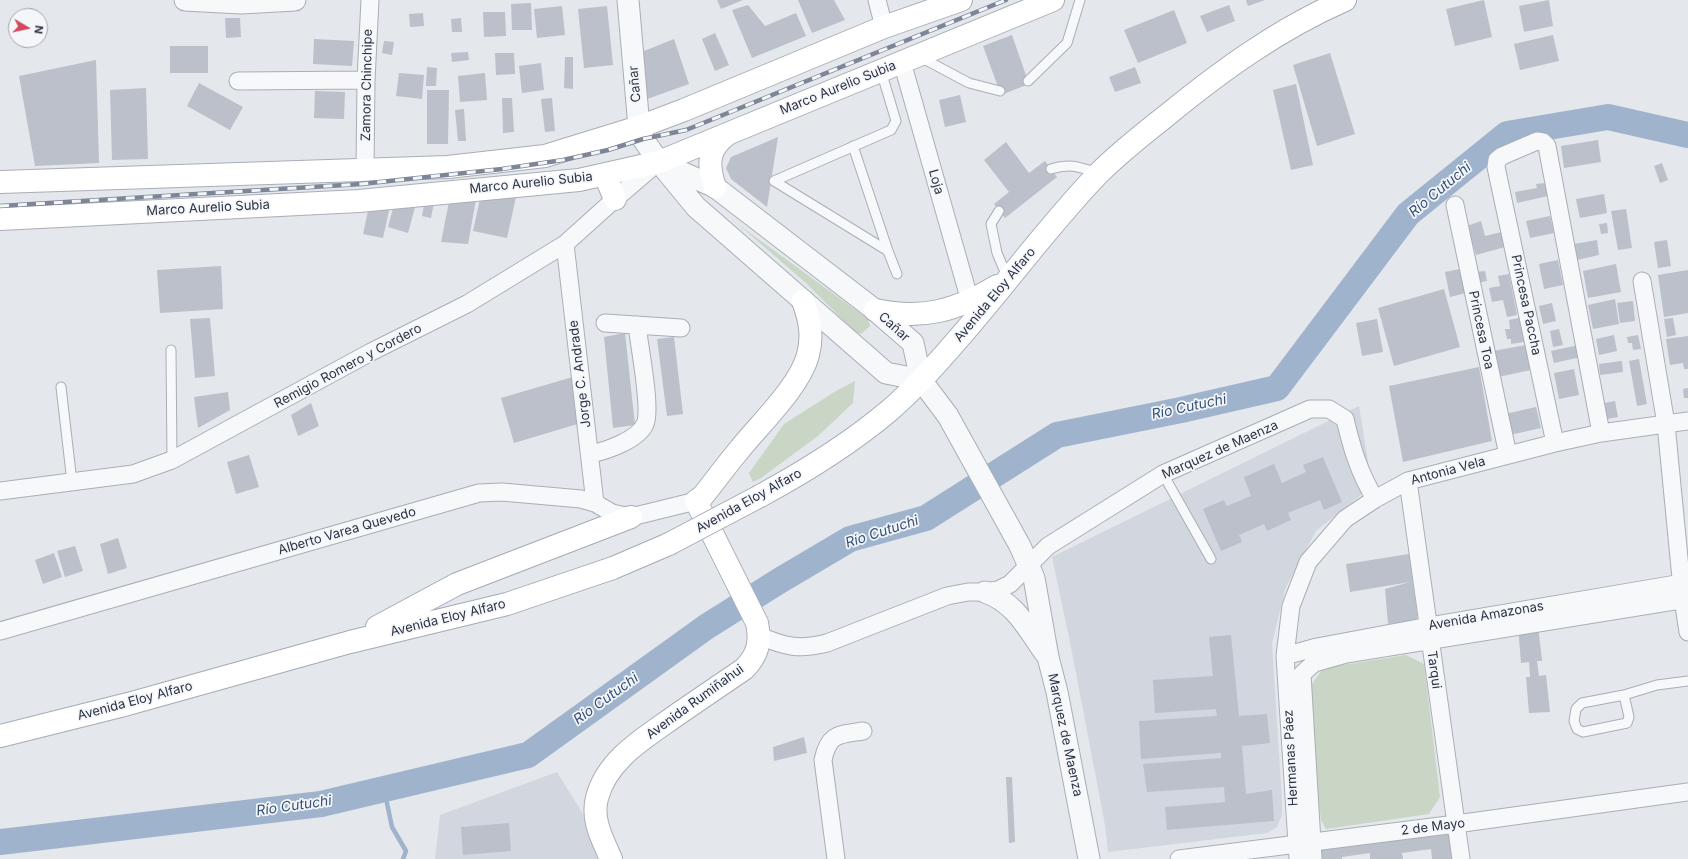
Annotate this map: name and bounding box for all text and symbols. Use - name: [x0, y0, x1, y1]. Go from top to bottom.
- north arrow: [8, 8, 48, 48]
- text: N: [31, 24, 46, 35]
- street label: Zamora Chinchipe: [358, 29, 376, 141]
- street label: Marco Aurelio Subia: [778, 58, 898, 118]
- street label: Cañar: [626, 65, 644, 103]
- water label: Río Cutuchi: [1406, 159, 1474, 221]
- street label: Loja: [925, 168, 947, 196]
- street label: Marco Aurelio Subia: [469, 169, 593, 197]
- street label: Marco Aurelio Subia: [146, 197, 270, 219]
- street label: Avenida Eloy Alfaro: [951, 245, 1039, 345]
- street label: Princesa Paccha: [1508, 253, 1544, 357]
- street label: Princesa Toa: [1465, 289, 1497, 371]
- street label: Cañar: [875, 309, 913, 345]
- street label: Jorge C. Andrade: [566, 319, 594, 429]
- street label: Remigio Romero y Cordero: [272, 320, 424, 412]
- water label: Río Cutuchi: [1150, 391, 1228, 423]
- street label: Marquez de Maenza: [1159, 417, 1281, 483]
- street label: Antonia Vela: [1409, 454, 1487, 488]
- street label: Avenida Eloy Alfaro: [693, 465, 805, 537]
- street label: Alberto Varea Quevedo: [276, 504, 418, 558]
- water label: Río Cutuchi: [843, 512, 921, 552]
- street label: Avenida Eloy Alfaro: [389, 596, 507, 640]
- street label: Avenida Amazonas: [1427, 598, 1545, 634]
- street label: Tarqui: [1424, 650, 1444, 690]
- street label: Avenida Rumiñahui: [643, 661, 747, 743]
- water label: Río Cutuchi: [570, 670, 642, 728]
- street label: Marquez de Maenza: [1044, 672, 1086, 798]
- street label: Avenida Eloy Alfaro: [76, 678, 194, 724]
- street label: Hermanas Páez: [1281, 709, 1301, 807]
- water label: Río Cutuchi: [255, 792, 333, 820]
- street label: 2 de Mayo: [1400, 815, 1466, 839]

